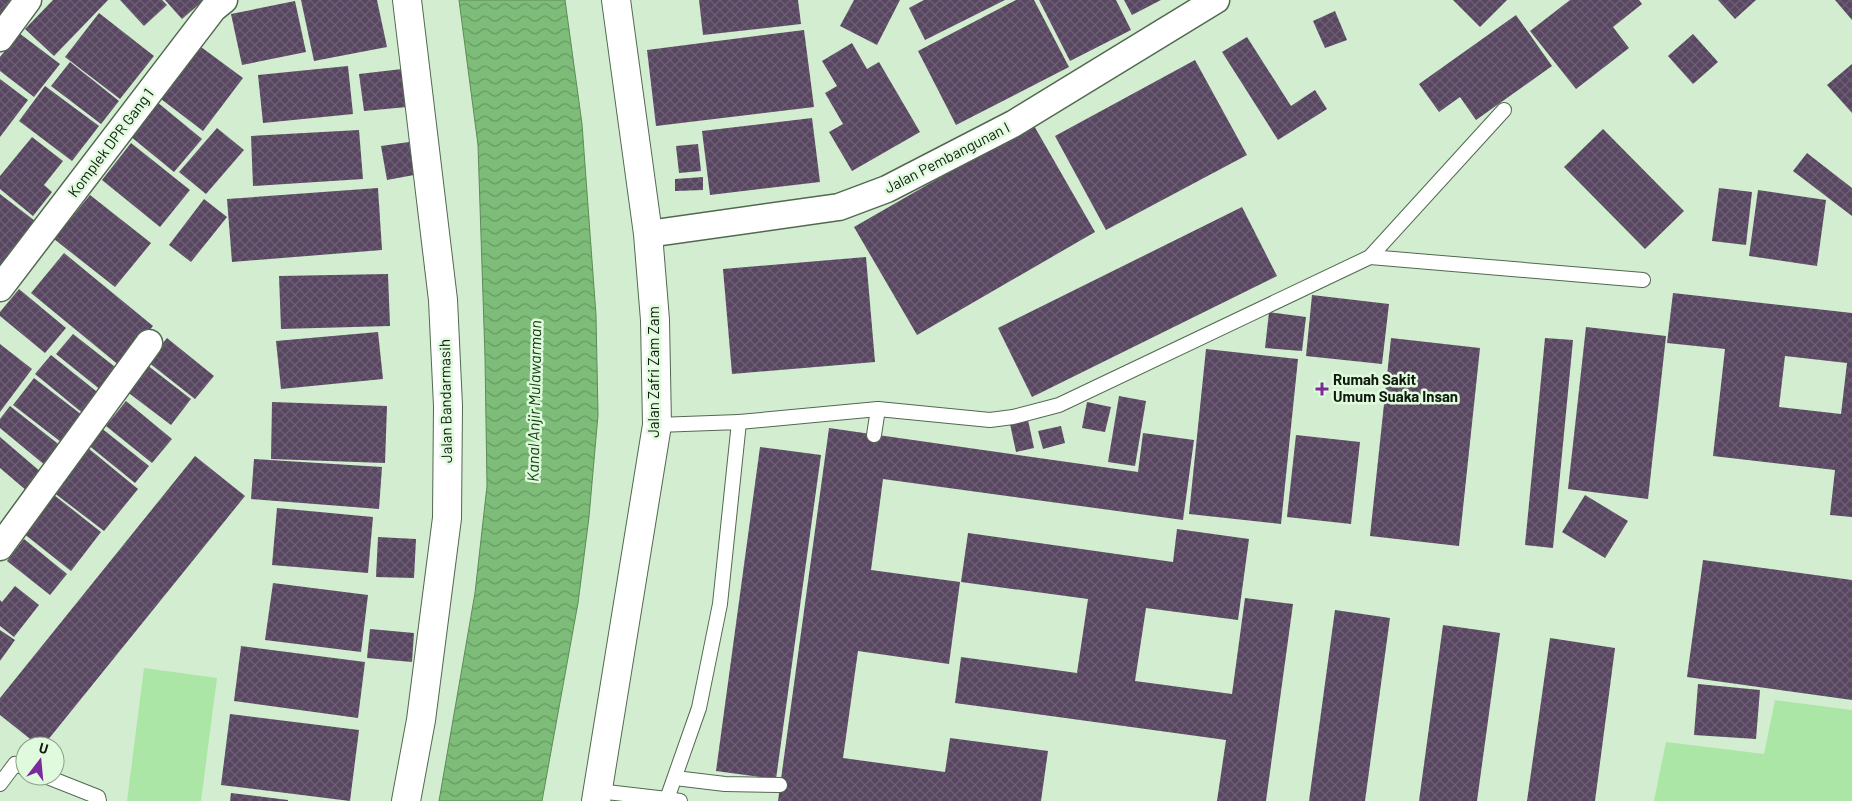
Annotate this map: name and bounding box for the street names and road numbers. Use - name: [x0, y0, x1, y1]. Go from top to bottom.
- street label: Komplek DPR Gang 1: [64, 85, 157, 200]
- street label: Jalan Pembangunan I: [881, 118, 1012, 197]
- street label: Jalan Zafri Zam Zam: [644, 306, 662, 438]
- street label: Jalan Bandarmasih: [435, 339, 455, 463]

